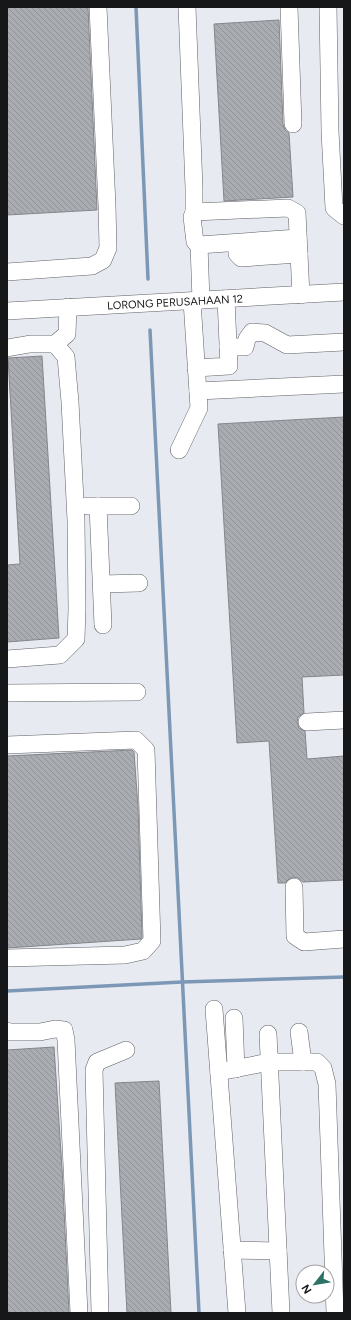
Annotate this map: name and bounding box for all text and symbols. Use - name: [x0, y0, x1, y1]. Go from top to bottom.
- street label: LORONG PERUSAHAAN 12: [107, 292, 243, 313]
- north arrow: [295, 1264, 335, 1304]
- text: N: [299, 1282, 315, 1296]

